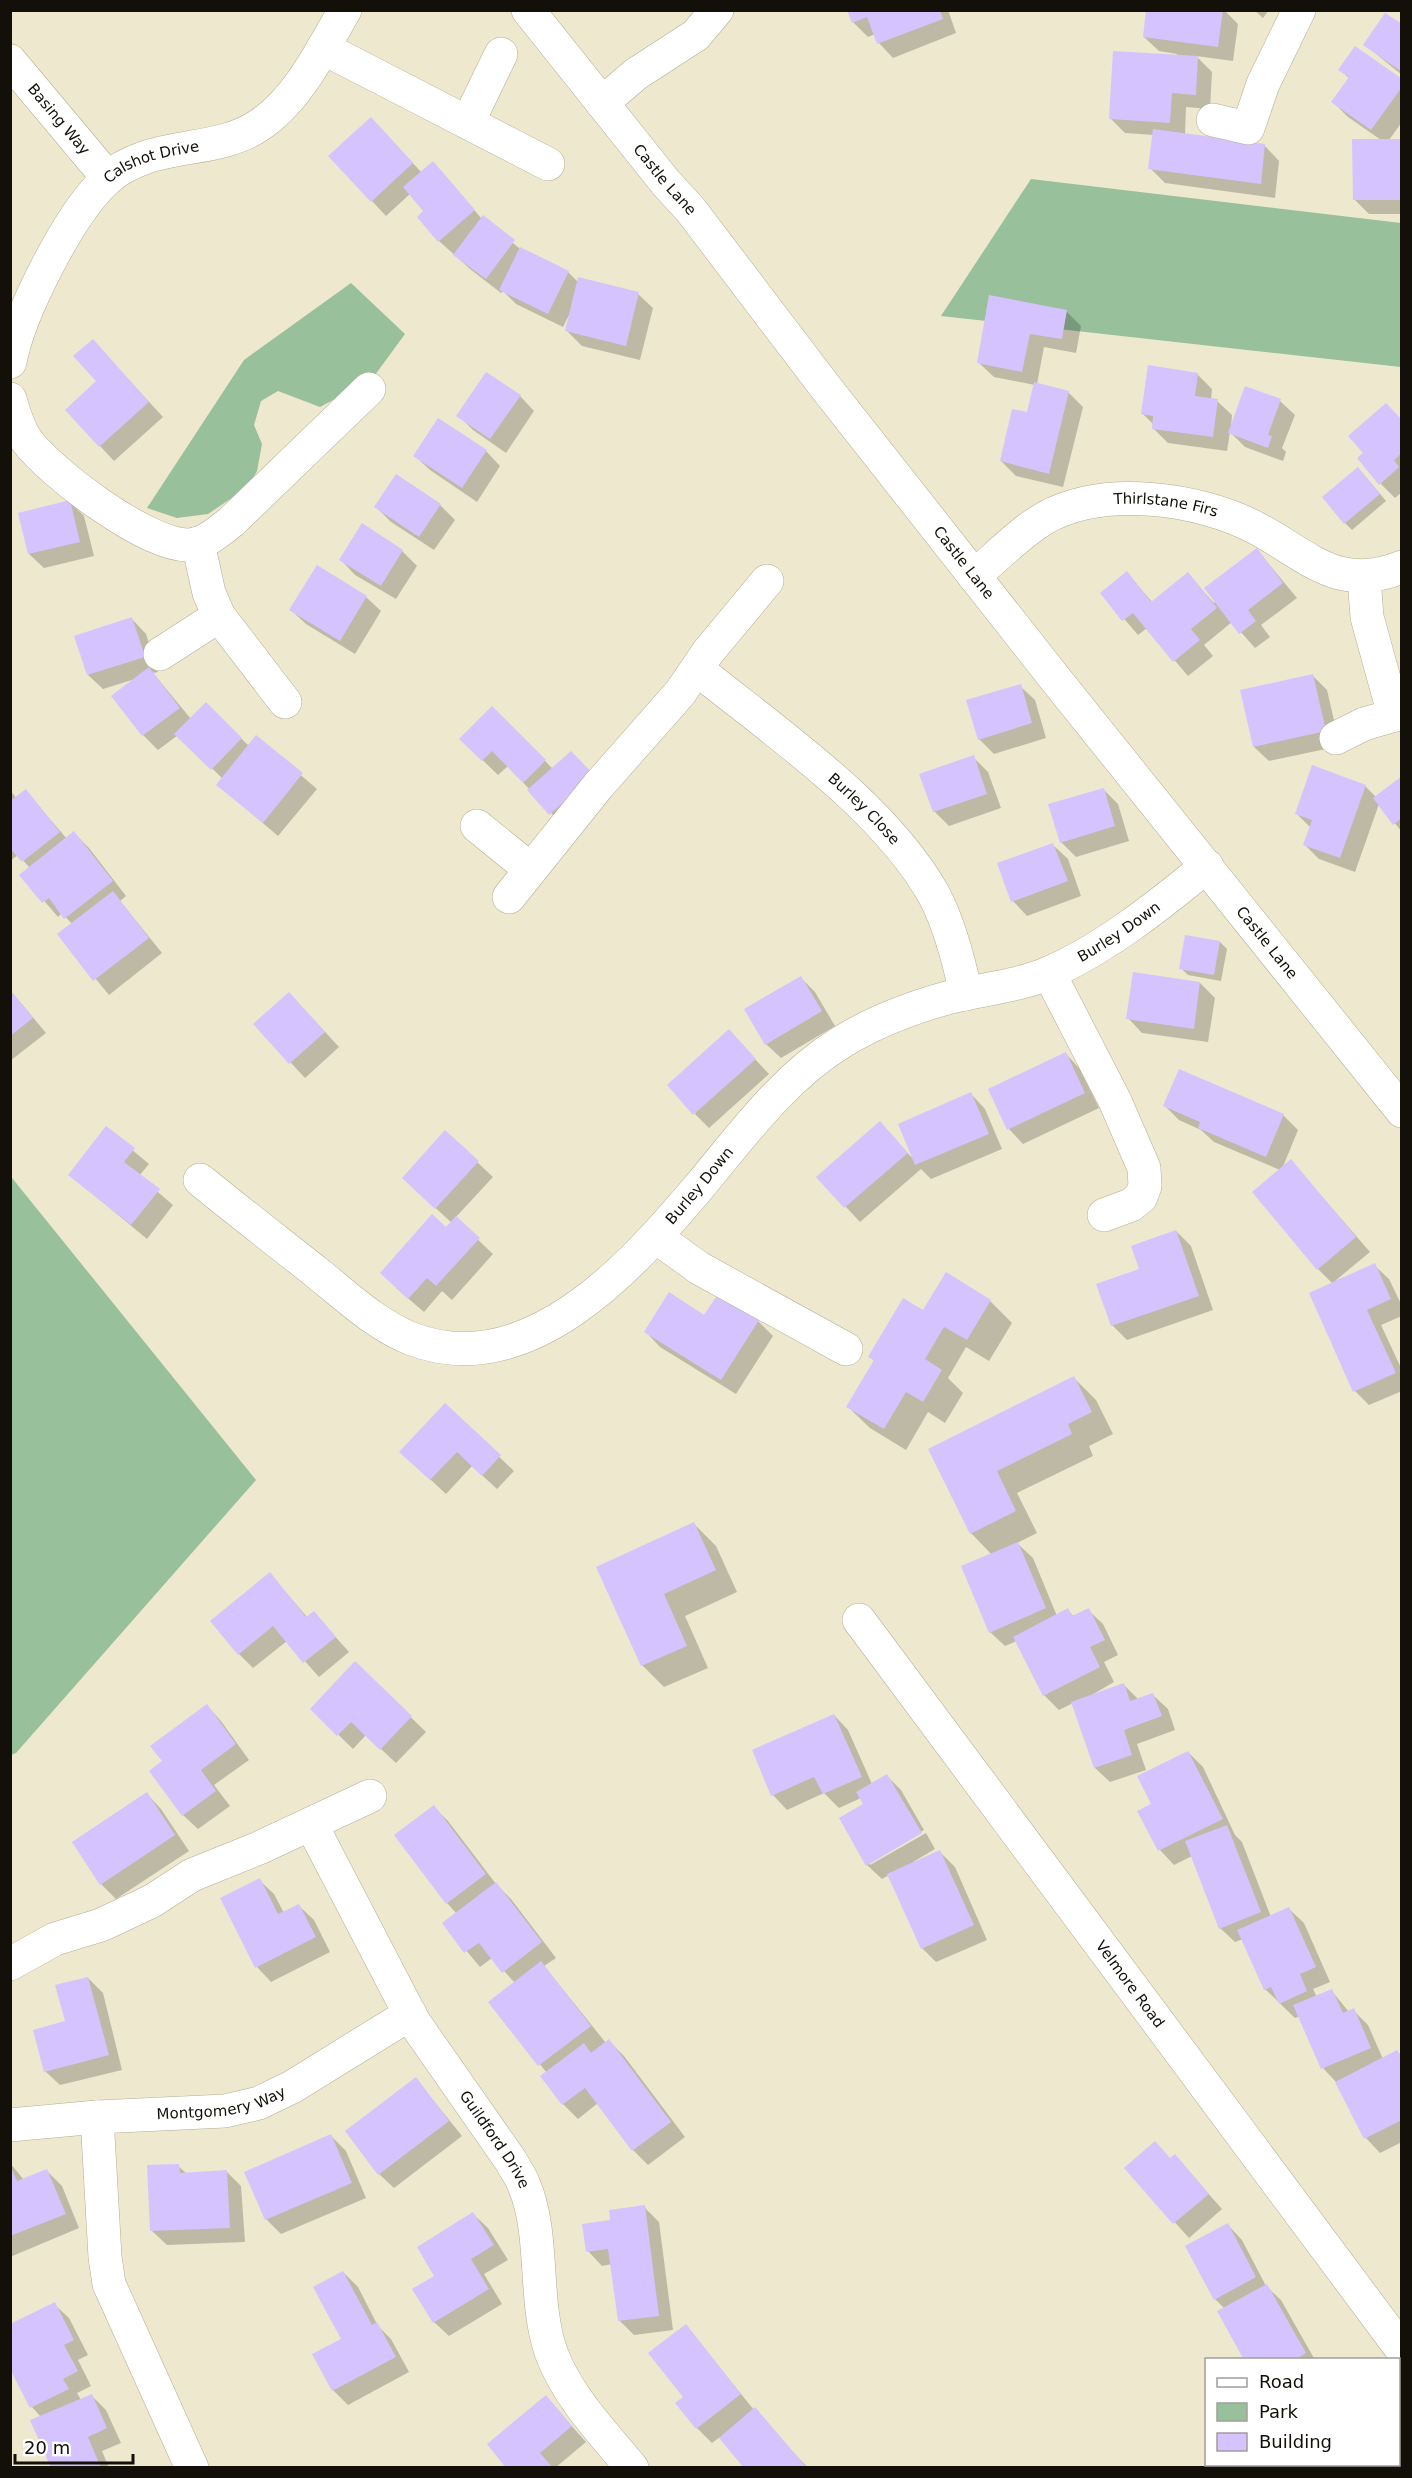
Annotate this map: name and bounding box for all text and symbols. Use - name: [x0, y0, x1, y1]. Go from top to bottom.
- street label: Basing Way: [24, 80, 94, 159]
- street label: Calshot Drive: [100, 137, 201, 187]
- street label: Castle Lane: [629, 140, 700, 219]
- street label: Thirlstane Firs: [1112, 490, 1220, 521]
- street label: Castle Lane: [930, 523, 998, 603]
- street label: Burley Close: [824, 769, 904, 848]
- street label: Burley Down: [1074, 898, 1164, 966]
- street label: Castle Lane: [1232, 903, 1301, 983]
- street label: Burley Down: [662, 1143, 737, 1228]
- street label: Velmore Road: [1092, 1937, 1168, 2031]
- street label: Montgomery Way: [156, 2082, 289, 2123]
- street label: Guildford Drive: [456, 2087, 533, 2191]
- legend: [1205, 2358, 1400, 2466]
- text: Road: [1259, 2371, 1304, 2392]
- text: Park: [1259, 2401, 1298, 2422]
- scale bar: [15, 2427, 134, 2465]
- text: Building: [1259, 2431, 1332, 2452]
- text: 20 m: [24, 2437, 70, 2458]

